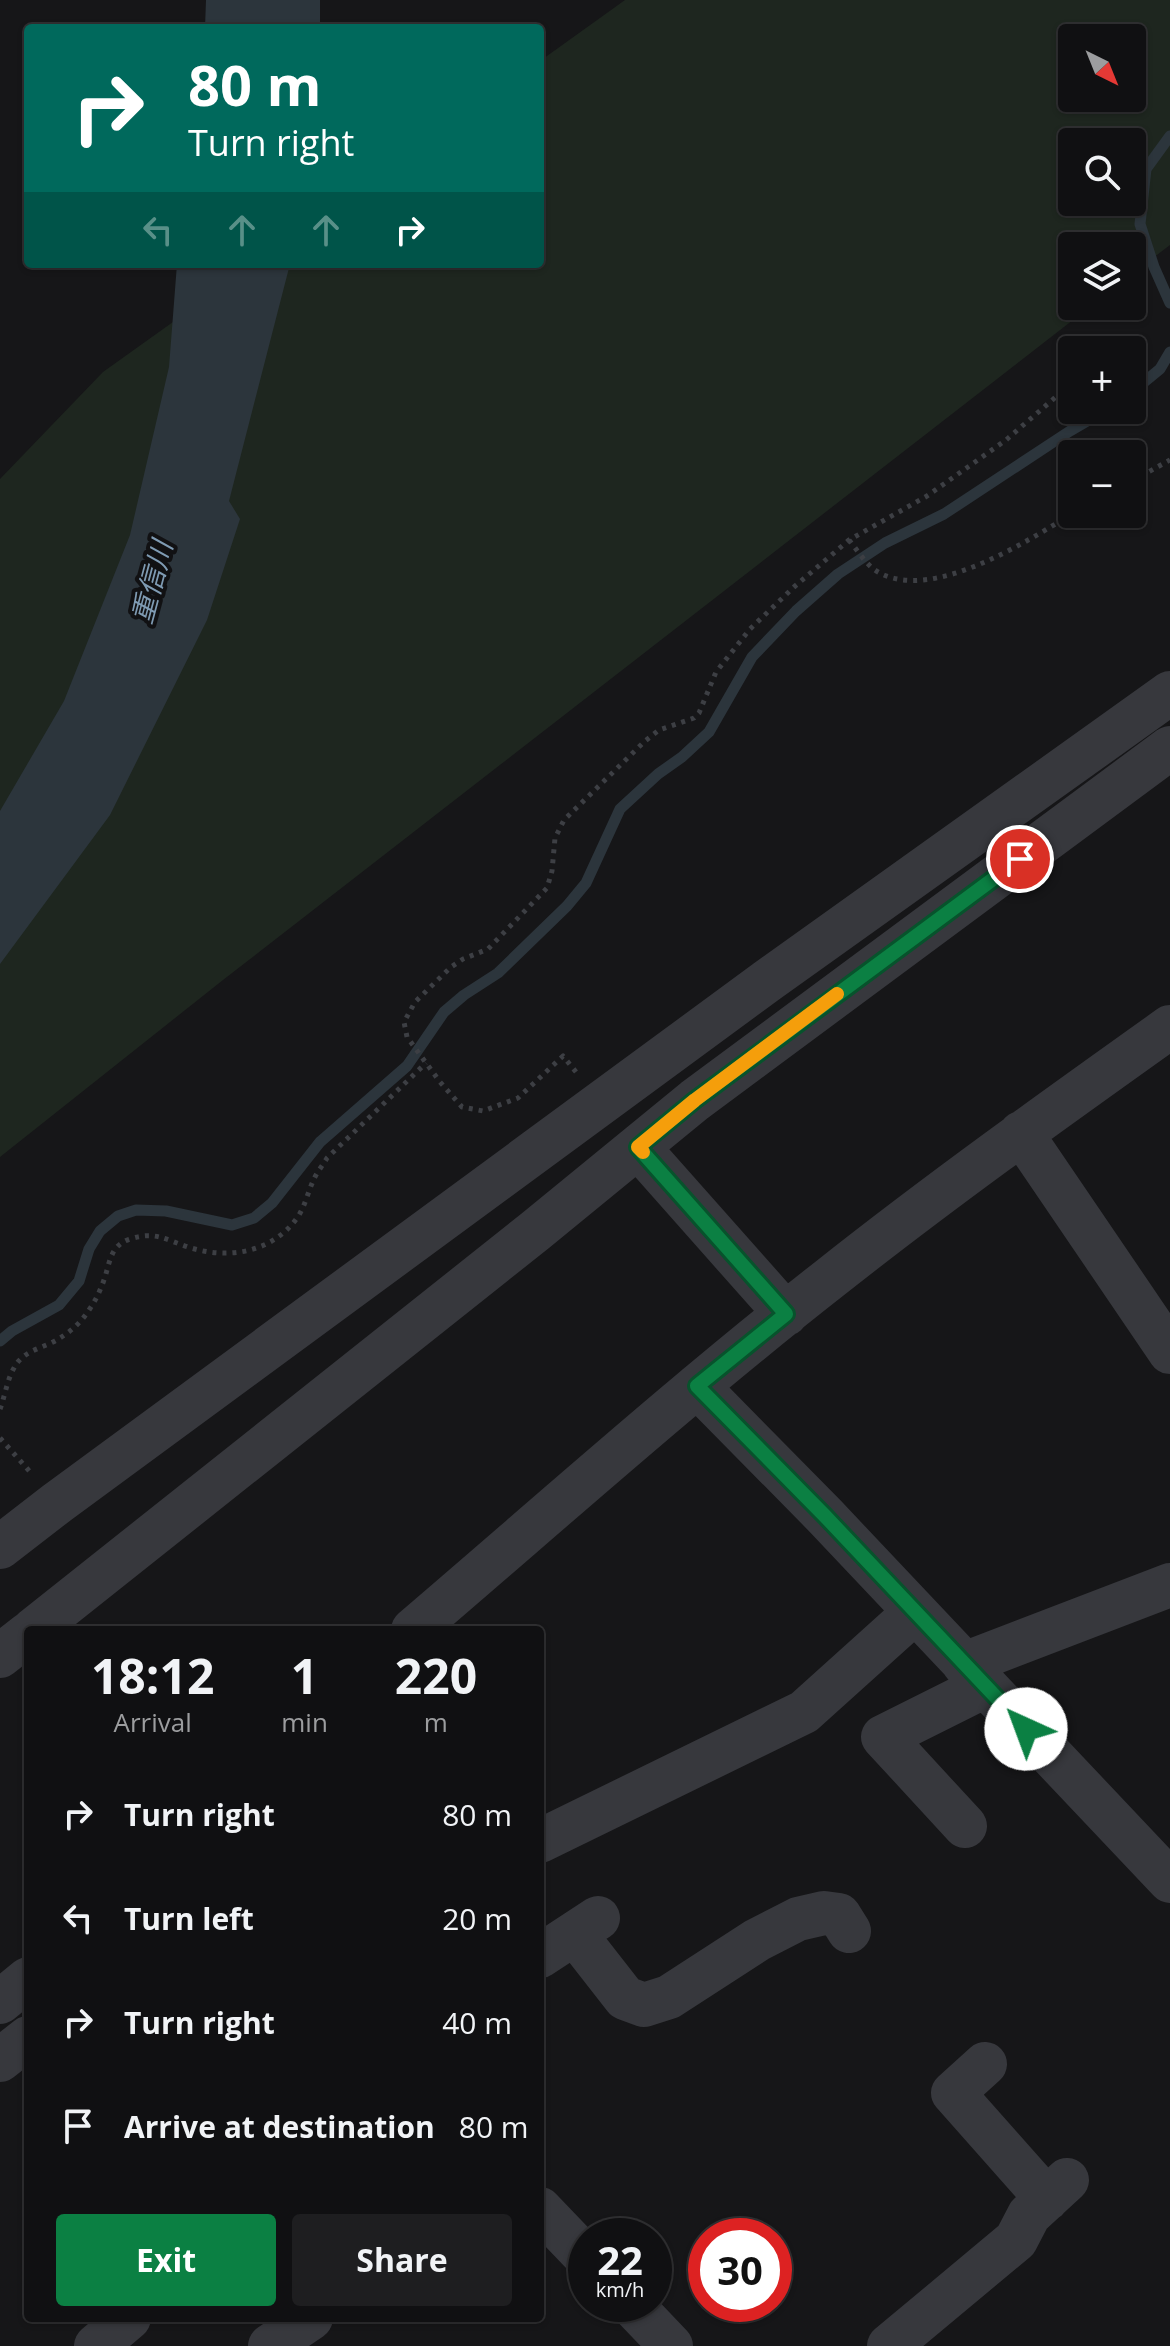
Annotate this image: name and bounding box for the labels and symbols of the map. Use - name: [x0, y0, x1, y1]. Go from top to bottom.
- north arrow: [1058, 24, 1146, 112]
- water label: 重信川: [122, 534, 181, 627]
- pin: [986, 825, 1054, 893]
- position arrow: [984, 1687, 1068, 1771]
- speed limit sign: 30: [688, 2218, 792, 2322]

